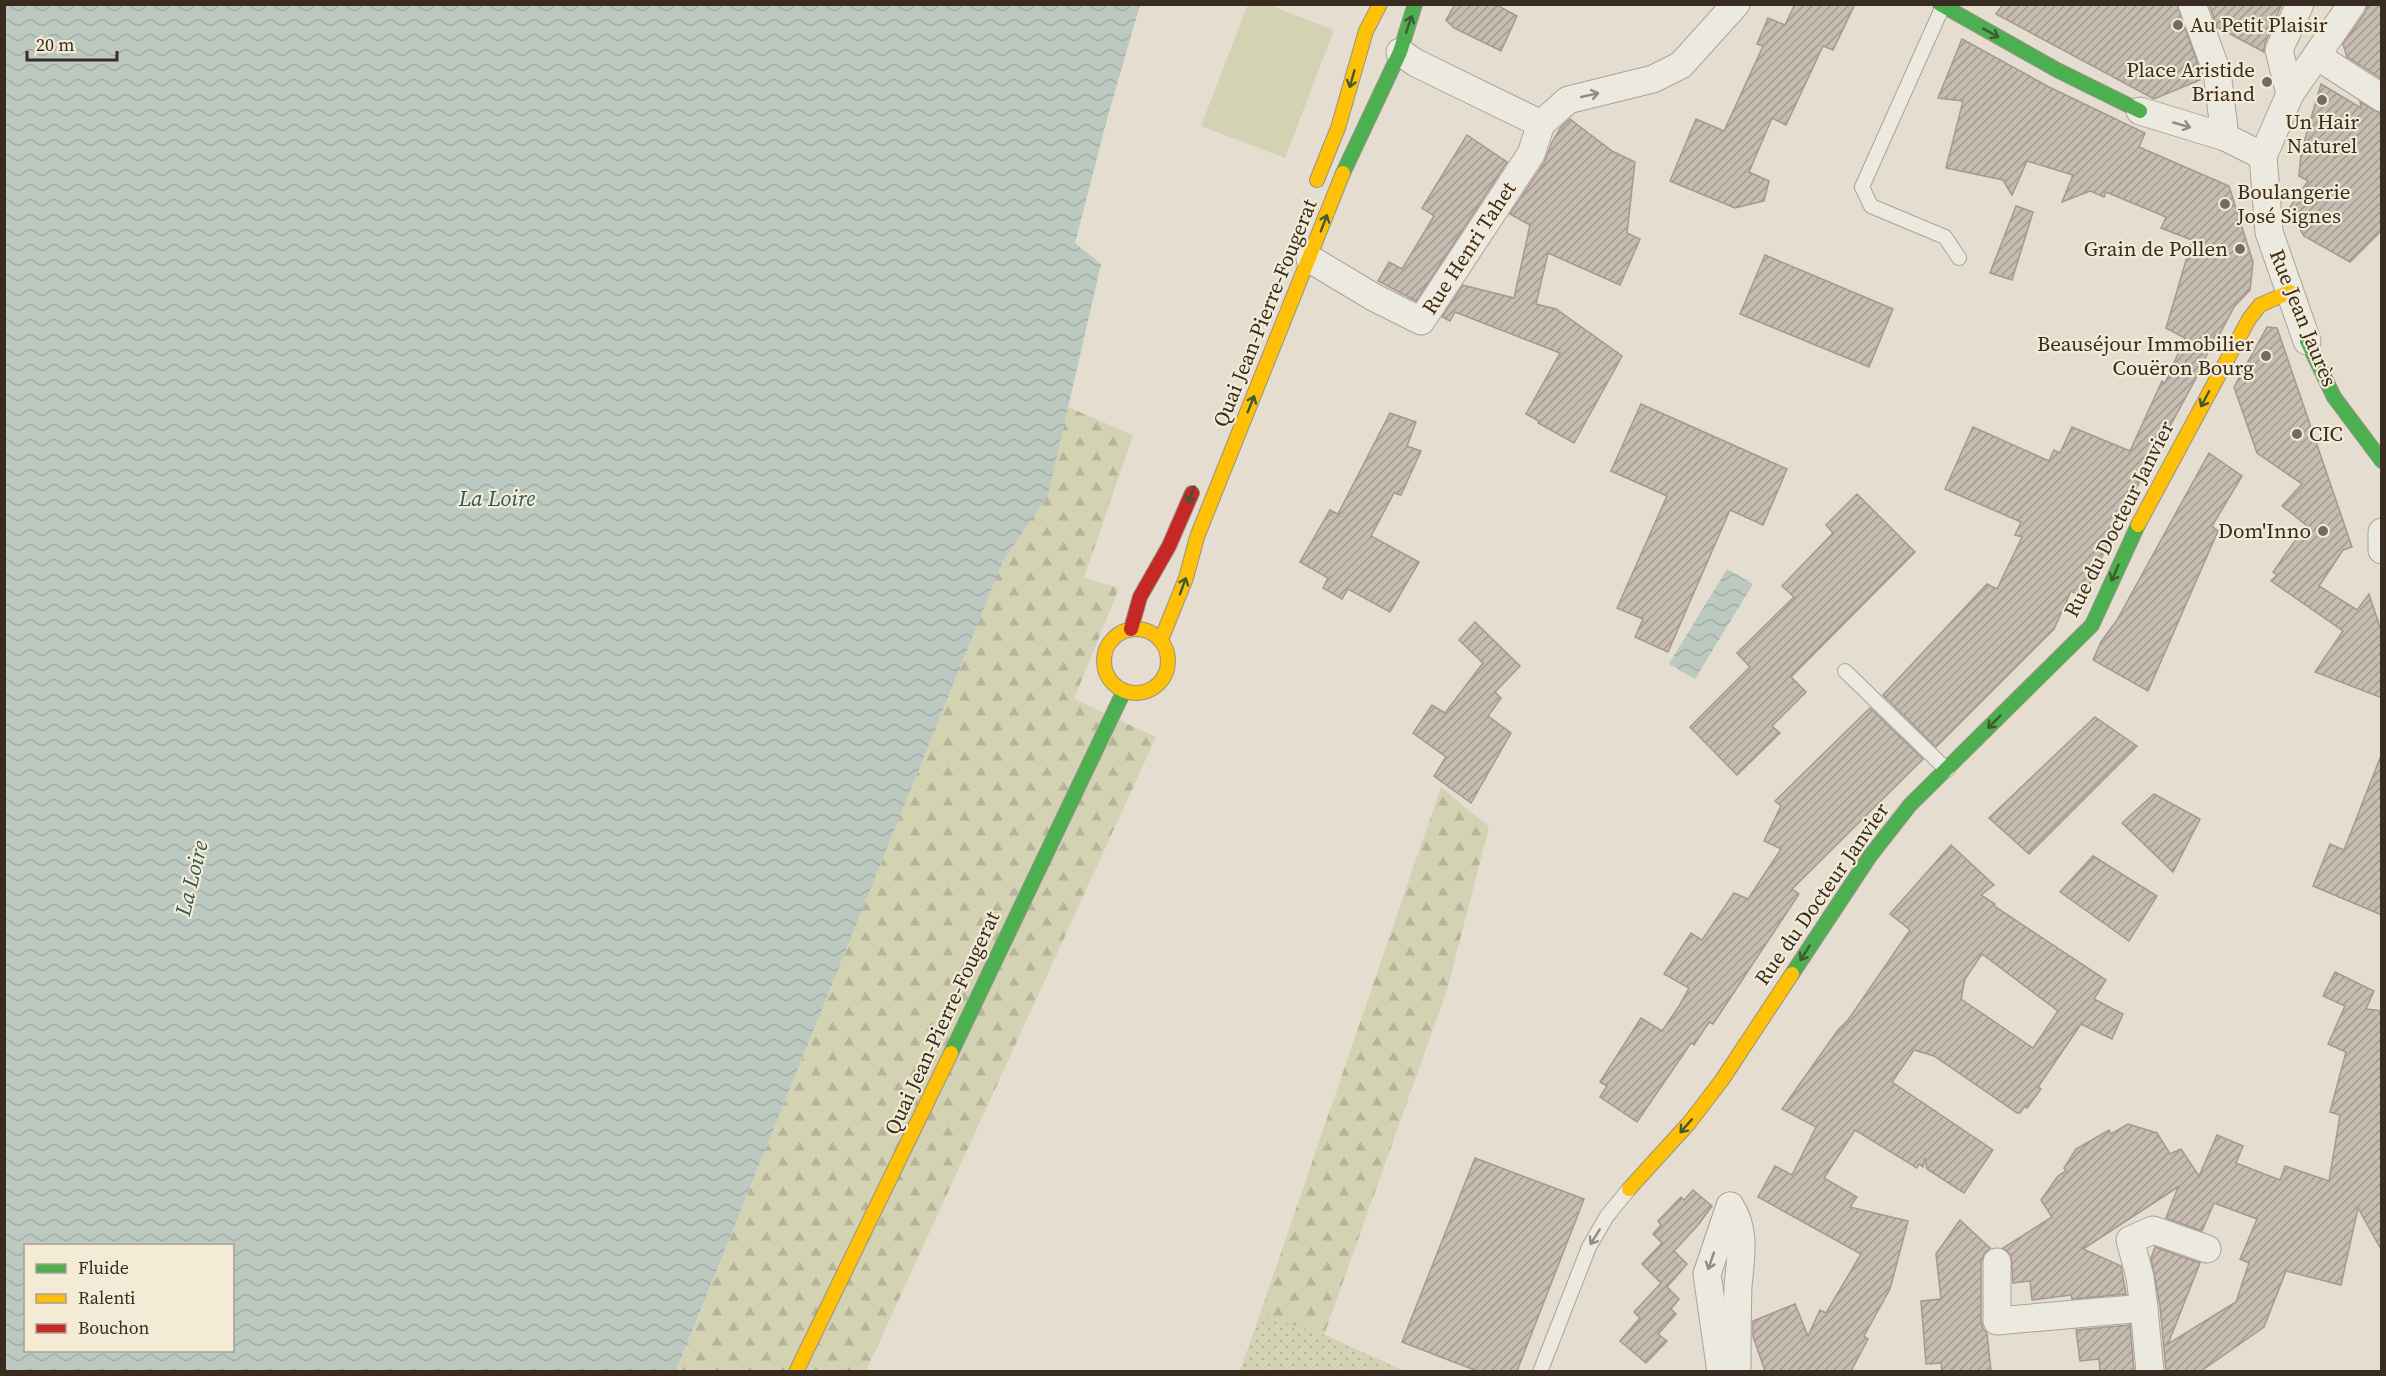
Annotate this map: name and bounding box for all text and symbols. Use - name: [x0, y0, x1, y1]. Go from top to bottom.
- place label: Au Petit Plaisir: [2190, 10, 2328, 39]
- one-way arrow: [1404, 15, 1415, 34]
- marker: Au Petit Plaisir: [2171, 18, 2185, 32]
- scale bar: [27, 24, 117, 62]
- one-way arrow: [1982, 27, 1999, 39]
- text: 20 m: [36, 32, 74, 57]
- place label: Place Aristide Briand: [2126, 55, 2255, 108]
- one-way arrow: [1346, 69, 1357, 88]
- marker: Place Aristide Briand: [2260, 75, 2274, 89]
- one-way arrow: [1580, 89, 1599, 101]
- marker: Un Hair Naturel: [2315, 93, 2329, 107]
- place label: Un Hair Naturel: [2285, 107, 2359, 160]
- one-way arrow: [2173, 120, 2192, 131]
- street label: Rue Henri Tahet: [1415, 176, 1522, 320]
- place label: Boulangerie José Signes: [2236, 177, 2350, 230]
- street label: Quai Jean-Pierre-Fougerat: [1205, 194, 1324, 431]
- marker: Boulangerie José Signes: [2218, 197, 2232, 211]
- one-way arrow: [1319, 214, 1330, 233]
- place label: Grain de Pollen: [2084, 234, 2228, 263]
- marker: Grain de Pollen: [2233, 242, 2247, 256]
- street label: Rue Jean Jaurès: [2263, 245, 2344, 391]
- place label: Beauséjour Immobilier Couëron Bourg: [2037, 329, 2254, 382]
- marker: Beauséjour Immobilier Couëron Bourg: [2259, 349, 2273, 363]
- one-way arrow: [2198, 390, 2210, 408]
- one-way arrow: [1246, 395, 1257, 414]
- street label: Rue du Docteur Janvier: [2056, 416, 2181, 622]
- place label: CIC: [2309, 419, 2343, 448]
- marker: CIC: [2290, 427, 2304, 441]
- water label: La Loire: [458, 483, 535, 513]
- one-way arrow: [1185, 486, 1196, 504]
- place label: Dom'Inno: [2218, 516, 2311, 545]
- marker: Dom'Inno: [2316, 524, 2330, 538]
- one-way arrow: [2109, 563, 2121, 581]
- one-way arrow: [1179, 577, 1190, 596]
- one-way arrow: [1987, 714, 2001, 729]
- street label: Rue du Docteur Janvier: [1748, 797, 1896, 991]
- water label: La Loire: [167, 837, 215, 920]
- street label: Quai Jean-Pierre-Fougerat: [877, 906, 1006, 1139]
- one-way arrow: [1799, 944, 1811, 961]
- one-way arrow: [1679, 1119, 1693, 1134]
- one-way arrow: [1588, 1228, 1600, 1245]
- legend: [24, 1244, 234, 1352]
- one-way arrow: [1705, 1251, 1716, 1270]
- text: Fluide: [78, 1255, 129, 1280]
- text: Ralenti: [78, 1285, 135, 1310]
- text: Bouchon: [78, 1315, 150, 1340]

